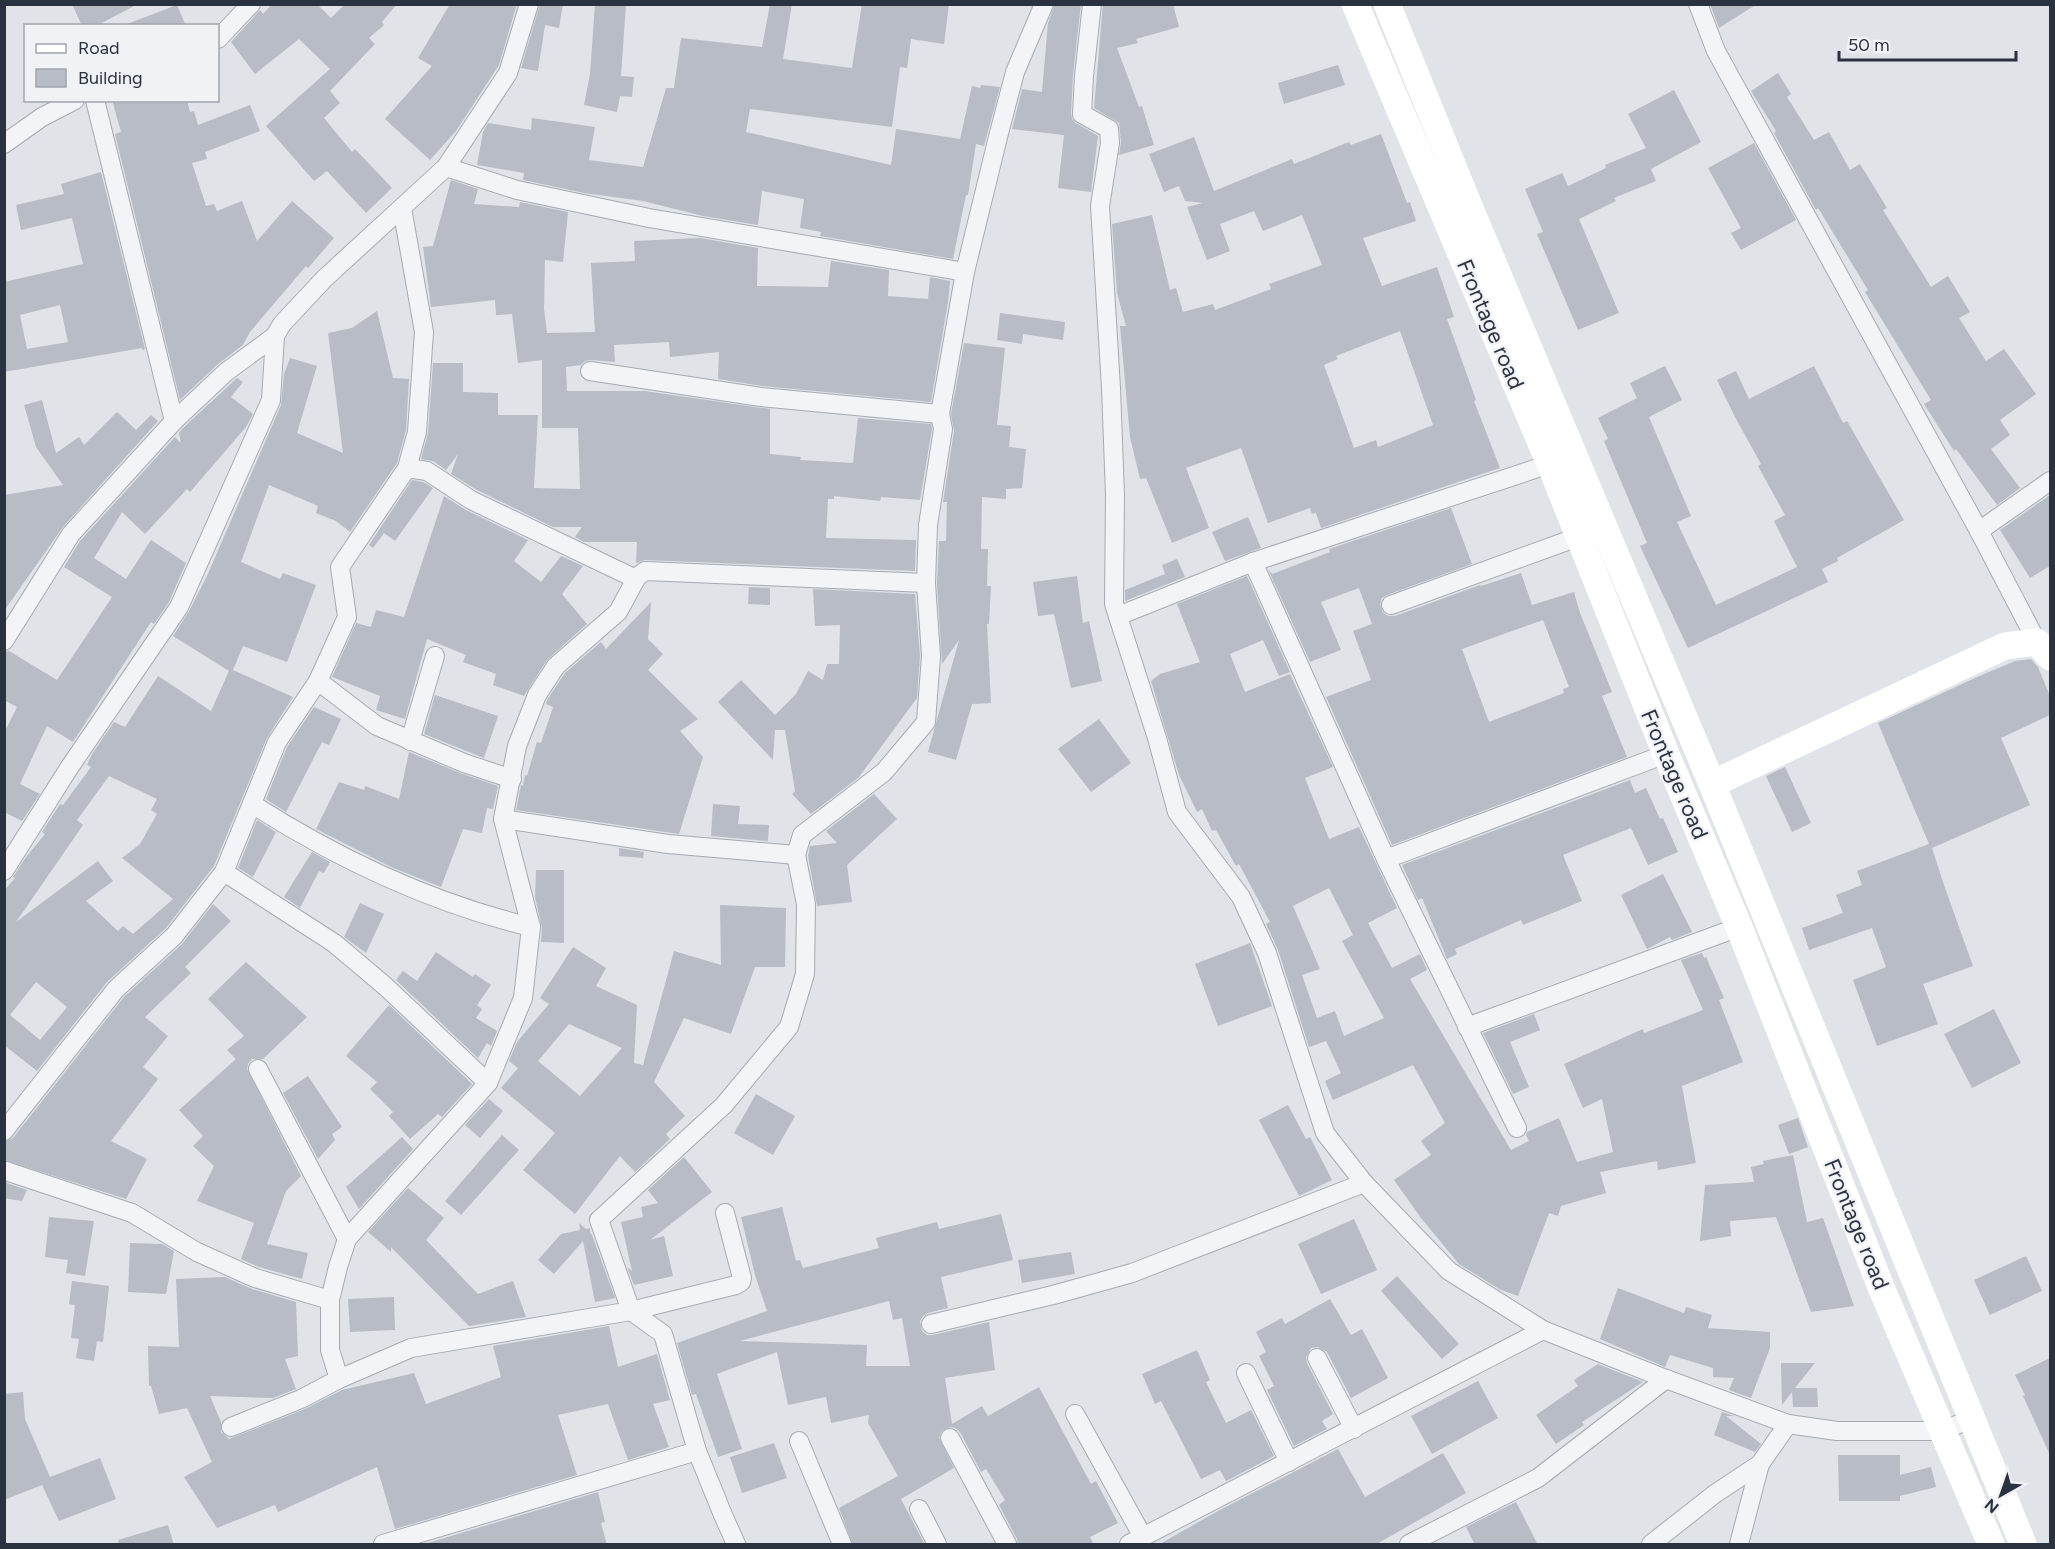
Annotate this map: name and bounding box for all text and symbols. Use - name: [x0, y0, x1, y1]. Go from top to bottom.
- legend: [24, 24, 219, 102]
- scale bar: [1839, 24, 2016, 62]
- text: 50 m: [1848, 34, 1890, 56]
- text: Road: [78, 37, 119, 59]
- text: Building: [78, 67, 143, 89]
- street label: Frontage road: [1451, 255, 1530, 393]
- street label: Frontage road: [1635, 705, 1714, 843]
- street label: Frontage road: [1818, 1155, 1895, 1293]
- north arrow: [1971, 1465, 2031, 1525]
- text: N: [1981, 1495, 2003, 1517]

